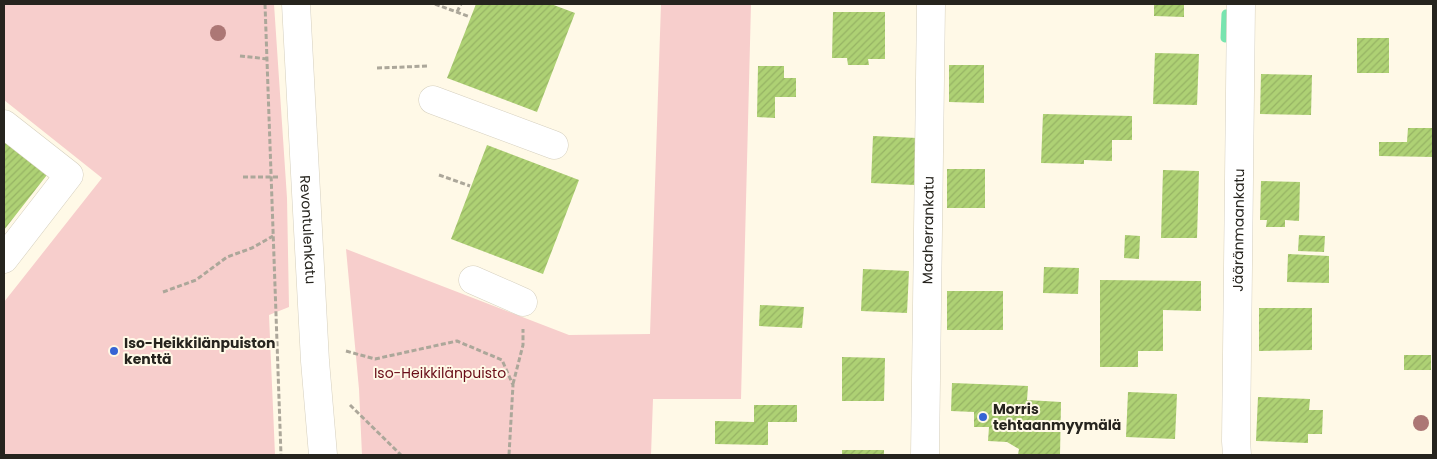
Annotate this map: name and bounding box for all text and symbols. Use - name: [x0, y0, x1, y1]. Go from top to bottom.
- street label: Jääränmaankatu: [1228, 168, 1249, 292]
- street label: Revontulenkatu: [295, 175, 321, 285]
- street label: Maaherrankatu: [917, 176, 939, 284]
- place label: Iso-Heikkilänpuiston kenttä: [124, 333, 275, 369]
- marker: Iso-Heikkilänpuiston kenttä: [108, 345, 120, 357]
- park label: Iso-Heikkilänpuisto: [374, 363, 506, 383]
- place label: Morris tehtaanmyymälä: [993, 399, 1121, 435]
- marker: Morris tehtaanmyymälä: [977, 411, 989, 423]

